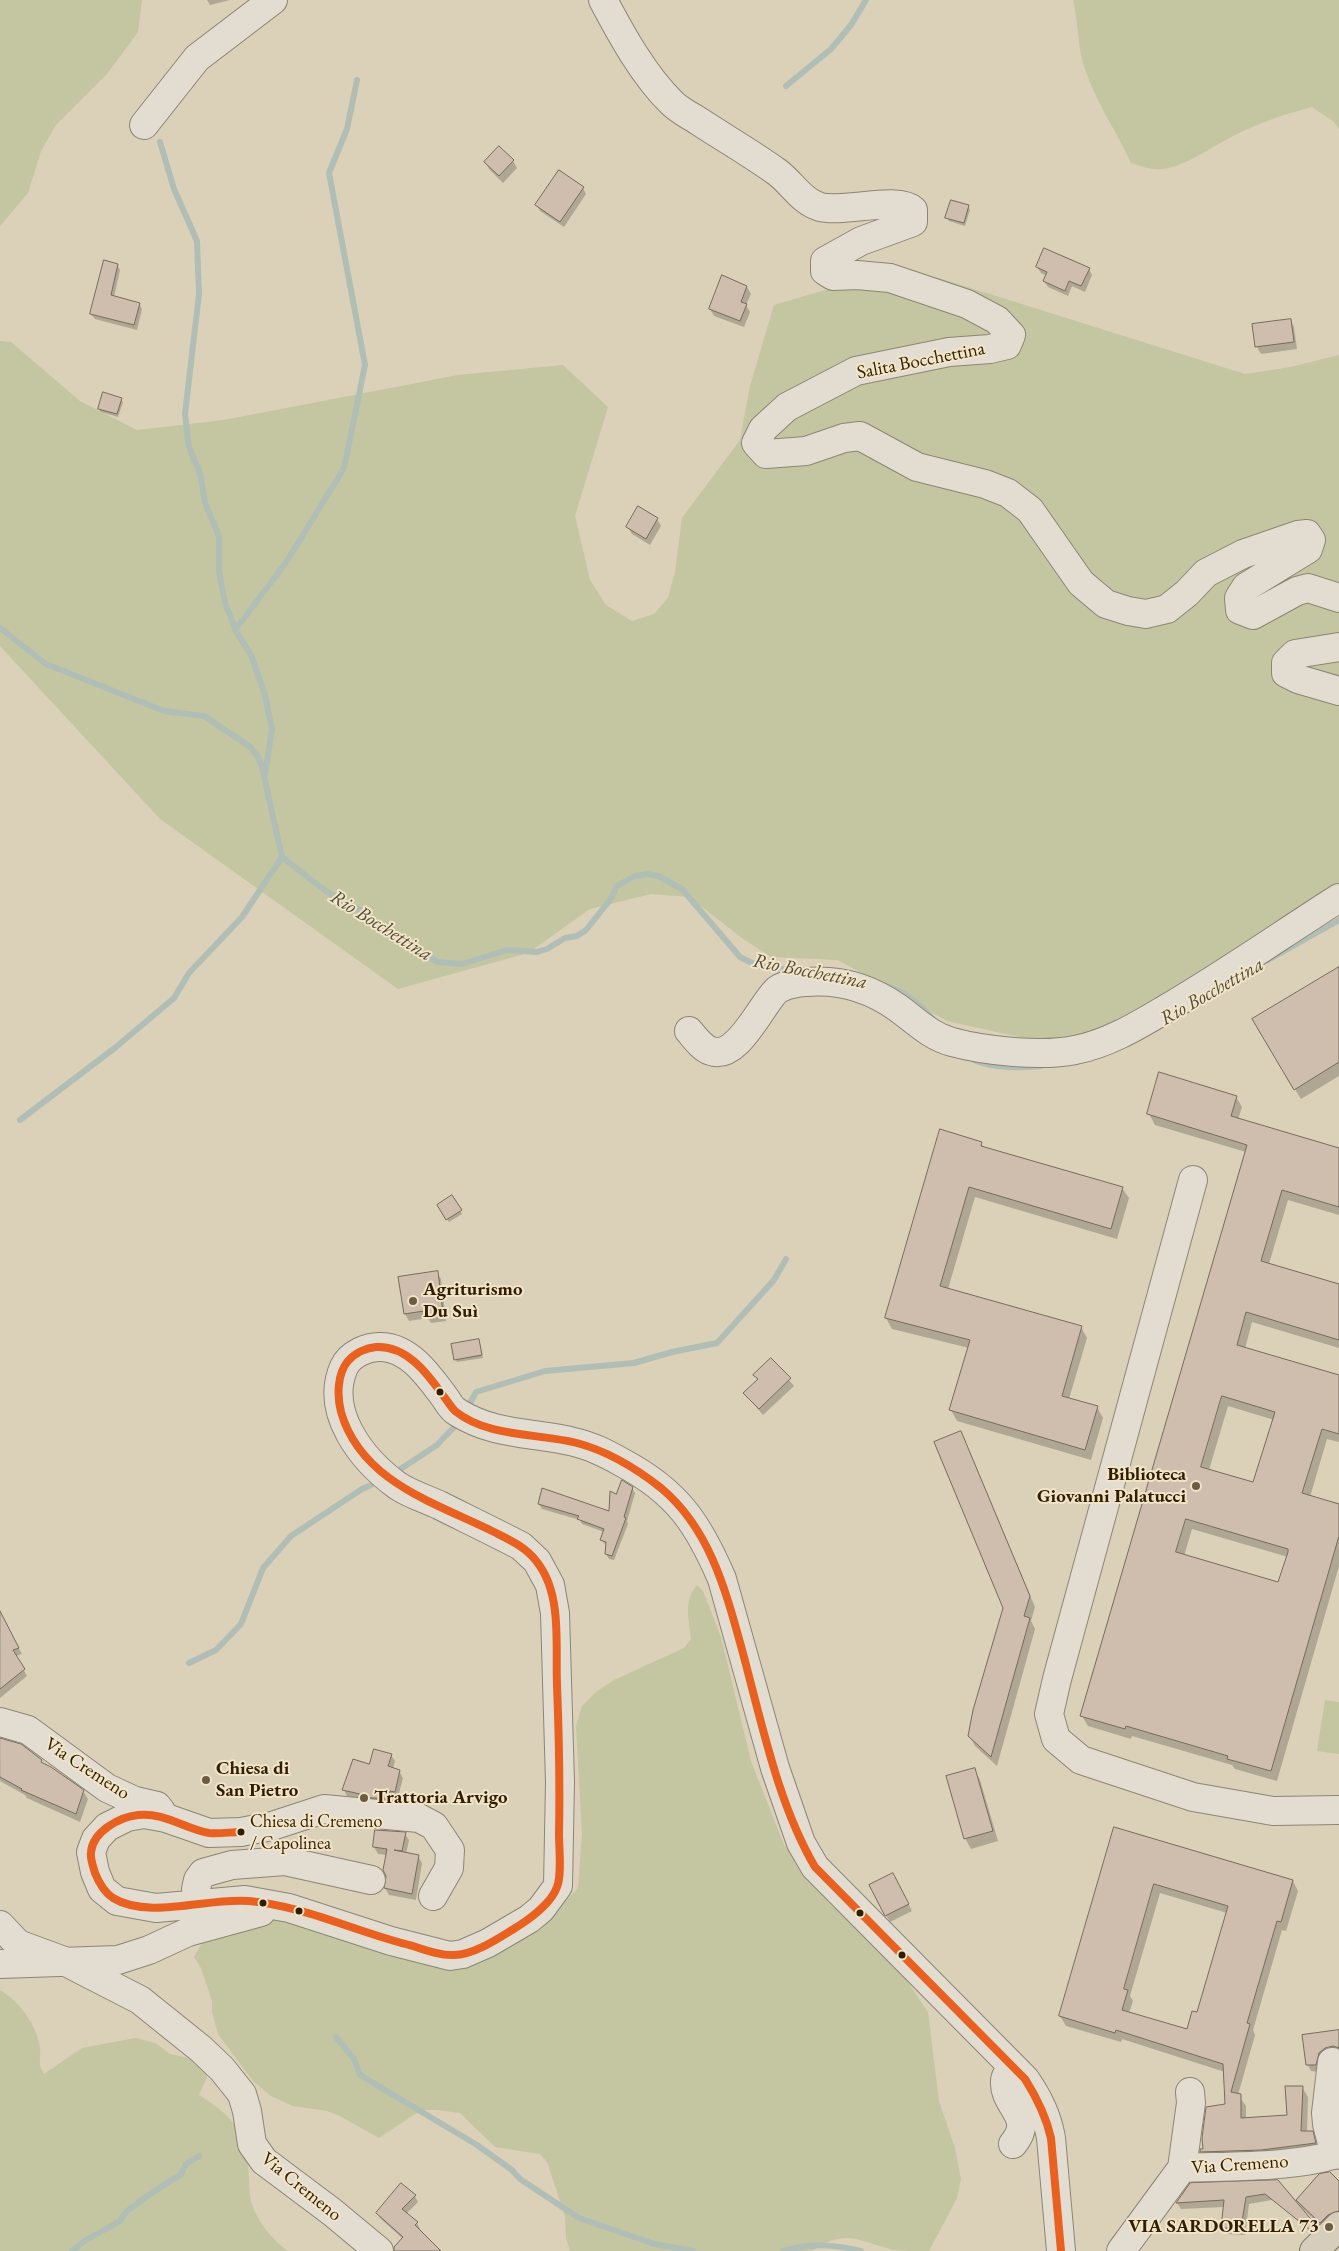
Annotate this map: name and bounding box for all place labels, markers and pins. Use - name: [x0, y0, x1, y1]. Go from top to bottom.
- place label: Agriturismo Du Suì: [423, 1279, 522, 1323]
- marker: Agriturismo Du Suì: [407, 1295, 419, 1307]
- unlabelled marker: [435, 1387, 445, 1397]
- place label: Biblioteca Giovanni Palatucci: [1037, 1464, 1186, 1508]
- marker: Biblioteca Giovanni Palatucci: [1190, 1480, 1202, 1492]
- place label: Chiesa di San Pietro: [216, 1758, 298, 1802]
- marker: Chiesa di San Pietro: [200, 1774, 212, 1786]
- place label: Trattoria Arvigo: [374, 1787, 508, 1809]
- marker: Trattoria Arvigo: [358, 1792, 370, 1804]
- place label: Chiesa di Cremeno / Capolinea: [250, 1811, 382, 1854]
- marker: Chiesa di Cremeno / Capolinea: [236, 1827, 246, 1837]
- unlabelled marker: [258, 1898, 268, 1908]
- unlabelled marker: [294, 1906, 304, 1916]
- unlabelled marker: [855, 1908, 865, 1918]
- unlabelled marker: [897, 1950, 907, 1960]
- place label: VIA SARDORELLA 73: [1128, 2216, 1319, 2238]
- marker: VIA SARDORELLA 73: [1323, 2221, 1335, 2233]

